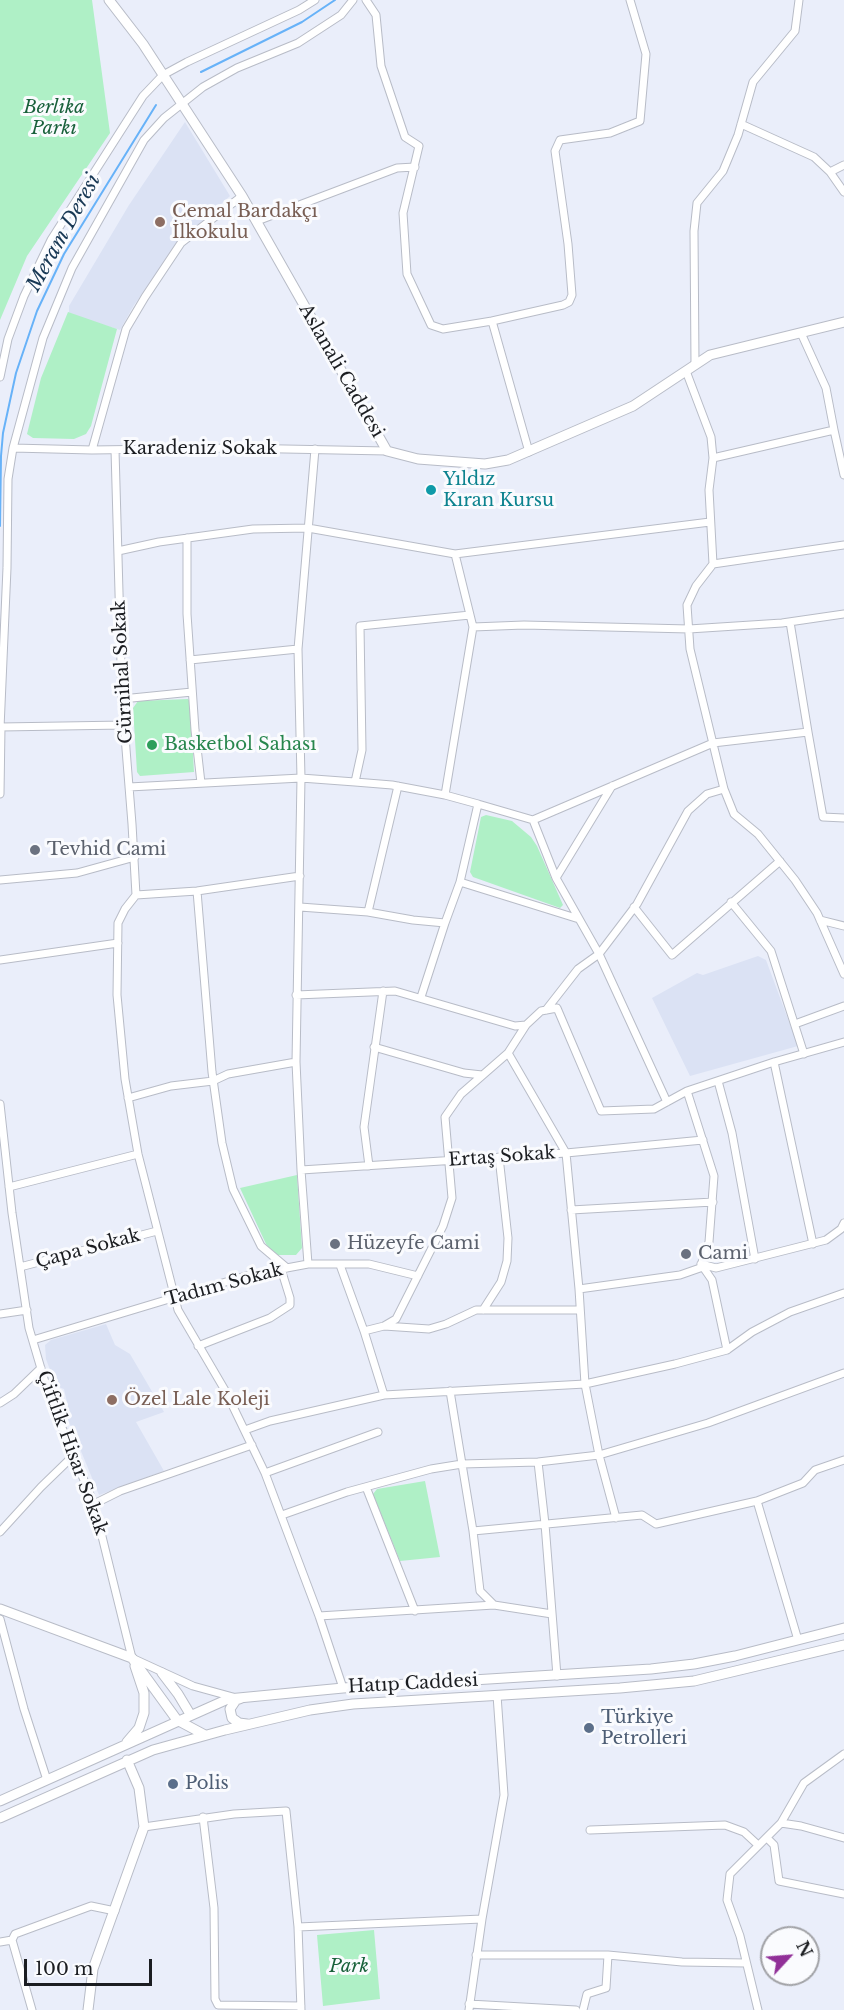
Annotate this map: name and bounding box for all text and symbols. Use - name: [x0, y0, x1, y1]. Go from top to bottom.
- park label: Berlika Parkı: [24, 97, 84, 140]
- water label: Meram Deresi: [22, 170, 106, 296]
- place label: Cemal Bardakçı İlkokulu: [172, 201, 318, 244]
- marker: Cemal Bardakçı İlkokulu: [153, 215, 167, 229]
- street label: Aslanali Caddesi: [294, 300, 388, 442]
- street label: Karadeniz Sokak: [123, 438, 277, 460]
- place label: Yıldız Kıran Kursu: [443, 469, 554, 512]
- marker: Yıldız Kıran Kursu: [424, 483, 438, 497]
- street label: Gürnihal Sokak: [108, 600, 138, 744]
- place label: Basketbol Sahası: [164, 734, 316, 756]
- marker: Basketbol Sahası: [145, 738, 159, 752]
- place label: Tevhid Cami: [47, 839, 166, 861]
- marker: Tevhid Cami: [28, 843, 42, 857]
- street label: Ertaş Sokak: [448, 1142, 556, 1172]
- street label: Çapa Sokak: [33, 1225, 143, 1273]
- place label: Hüzeyfe Cami: [347, 1233, 480, 1255]
- marker: Hüzeyfe Cami: [328, 1237, 342, 1251]
- place label: Cami: [698, 1243, 748, 1265]
- marker: Cami: [679, 1247, 693, 1261]
- street label: Tadım Sokak: [163, 1259, 285, 1311]
- street label: Çiftlik Hisar Sokak: [32, 1368, 112, 1538]
- place label: Özel Lale Koleji: [124, 1389, 270, 1411]
- marker: Özel Lale Koleji: [105, 1393, 119, 1407]
- street label: Hatıp Caddesi: [347, 1670, 479, 1698]
- place label: Türkiye Petrolleri: [601, 1707, 687, 1750]
- marker: Türkiye Petrolleri: [582, 1721, 596, 1735]
- place label: Polis: [185, 1773, 229, 1795]
- marker: Polis: [166, 1777, 180, 1791]
- north arrow: [760, 1926, 820, 1986]
- text: N: [792, 1938, 817, 1960]
- scale bar: [27, 1947, 154, 1985]
- park label: Park: [329, 1956, 369, 1978]
- text: 100 m: [35, 1958, 93, 1980]

